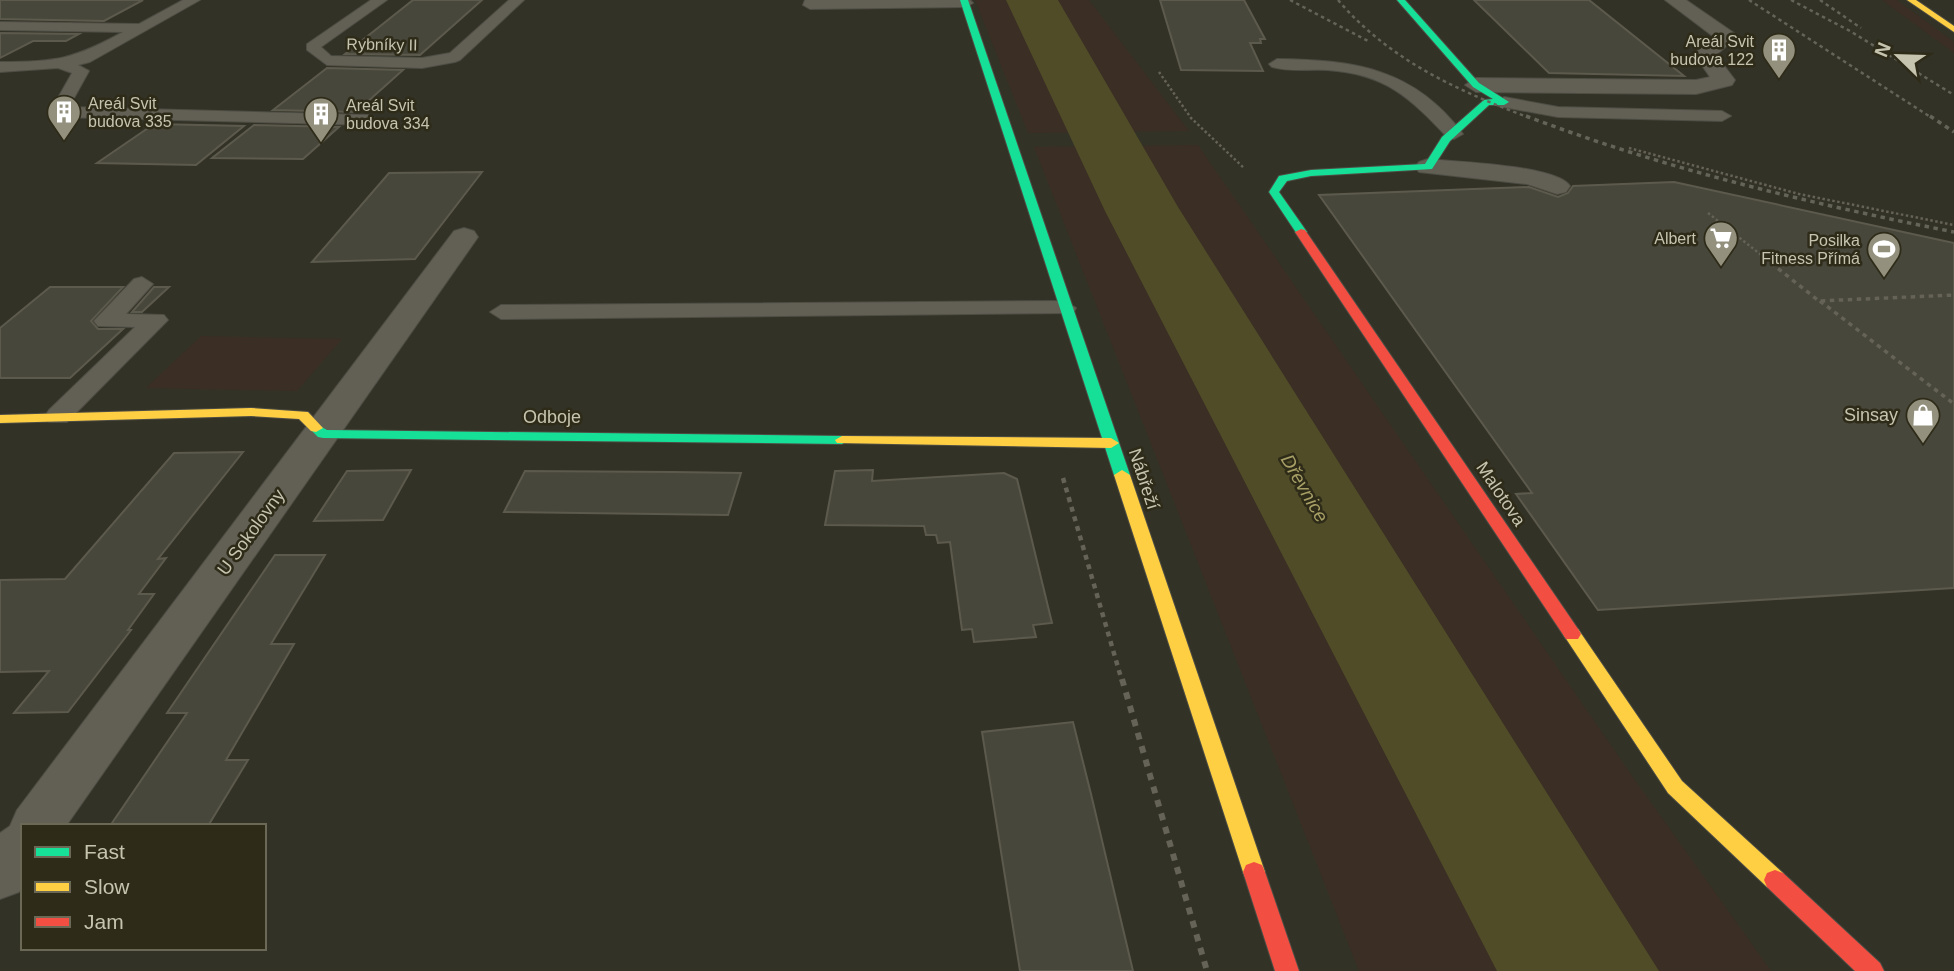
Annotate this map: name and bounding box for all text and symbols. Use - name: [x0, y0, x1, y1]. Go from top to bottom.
- north arrow: [1863, 21, 1933, 91]
- building icon: Areál Svit budova 122: [1760, 31, 1798, 80]
- place label: Areál Svit budova 122: [1670, 33, 1755, 68]
- street label: Rybníky II: [346, 35, 418, 54]
- text: N: [1870, 39, 1895, 60]
- building icon: Areál Svit budova 335: [45, 93, 83, 142]
- place label: Areál Svit budova 335: [88, 95, 172, 130]
- building icon: Areál Svit budova 334: [302, 95, 340, 144]
- place label: Areál Svit budova 334: [346, 97, 430, 132]
- supermarket icon: Albert: [1702, 219, 1740, 268]
- place label: Albert: [1654, 230, 1697, 247]
- sports icon: Posilka Fitness Přímá: [1865, 230, 1903, 279]
- place label: Posilka Fitness Přímá: [1761, 232, 1860, 267]
- shop icon: Sinsay: [1904, 396, 1942, 445]
- place label: Sinsay: [1844, 405, 1898, 425]
- street label: Odboje: [523, 407, 581, 427]
- street label: Nábřeží: [1125, 446, 1163, 512]
- water label: Dřevnice: [1277, 451, 1332, 526]
- street label: Malotova: [1472, 458, 1530, 531]
- street label: U Sokolovny: [213, 485, 289, 579]
- legend: [21, 824, 266, 950]
- text: Fast: [84, 840, 125, 863]
- text: Slow: [84, 875, 130, 898]
- text: Jam: [84, 910, 124, 933]

